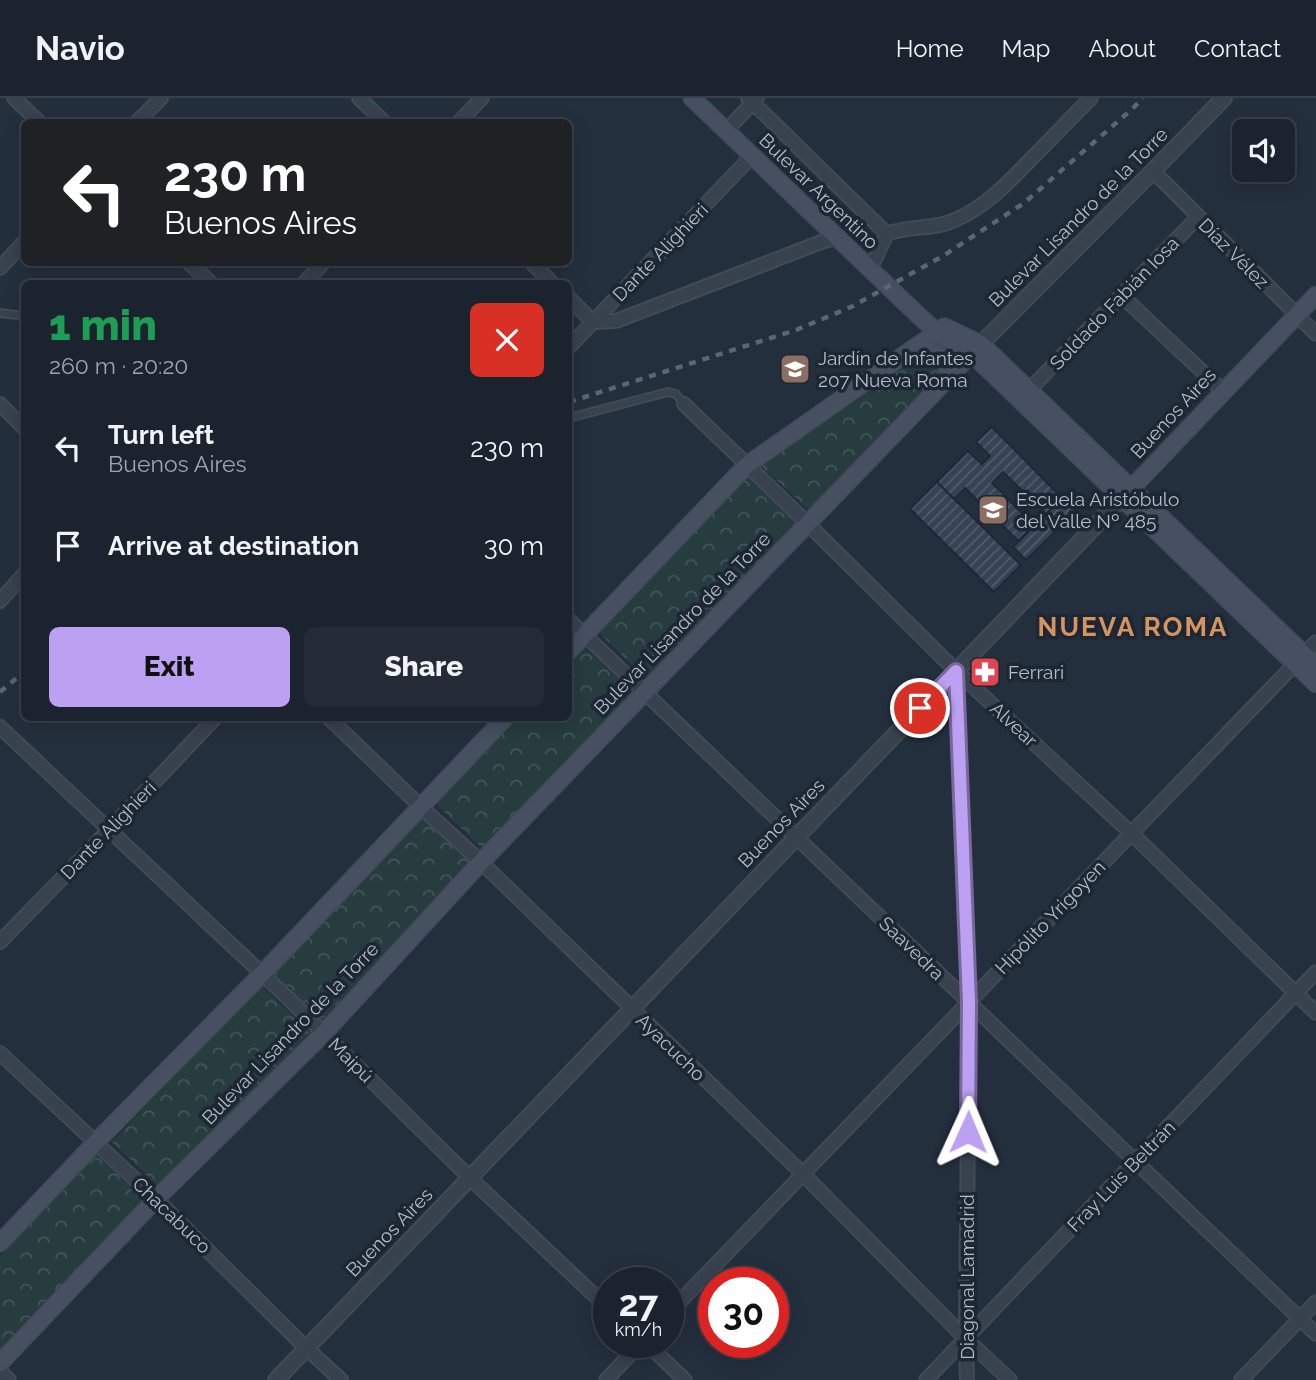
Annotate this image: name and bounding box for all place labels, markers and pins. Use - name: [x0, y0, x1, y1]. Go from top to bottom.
- place label: Jardín de Infantes 207 Nueva Roma: [818, 347, 973, 391]
- school or university icon: Jardín de Infantes 207 Nueva Roma: [778, 352, 812, 386]
- place label: Escuela Aristóbulo del Valle Nº 485: [1016, 488, 1179, 532]
- school or university icon: Escuela Aristóbulo del Valle Nº 485: [976, 493, 1010, 527]
- pharmacy icon: Ferrari: [968, 655, 1002, 689]
- place label: Ferrari: [1008, 661, 1064, 683]
- pin: [890, 678, 950, 738]

